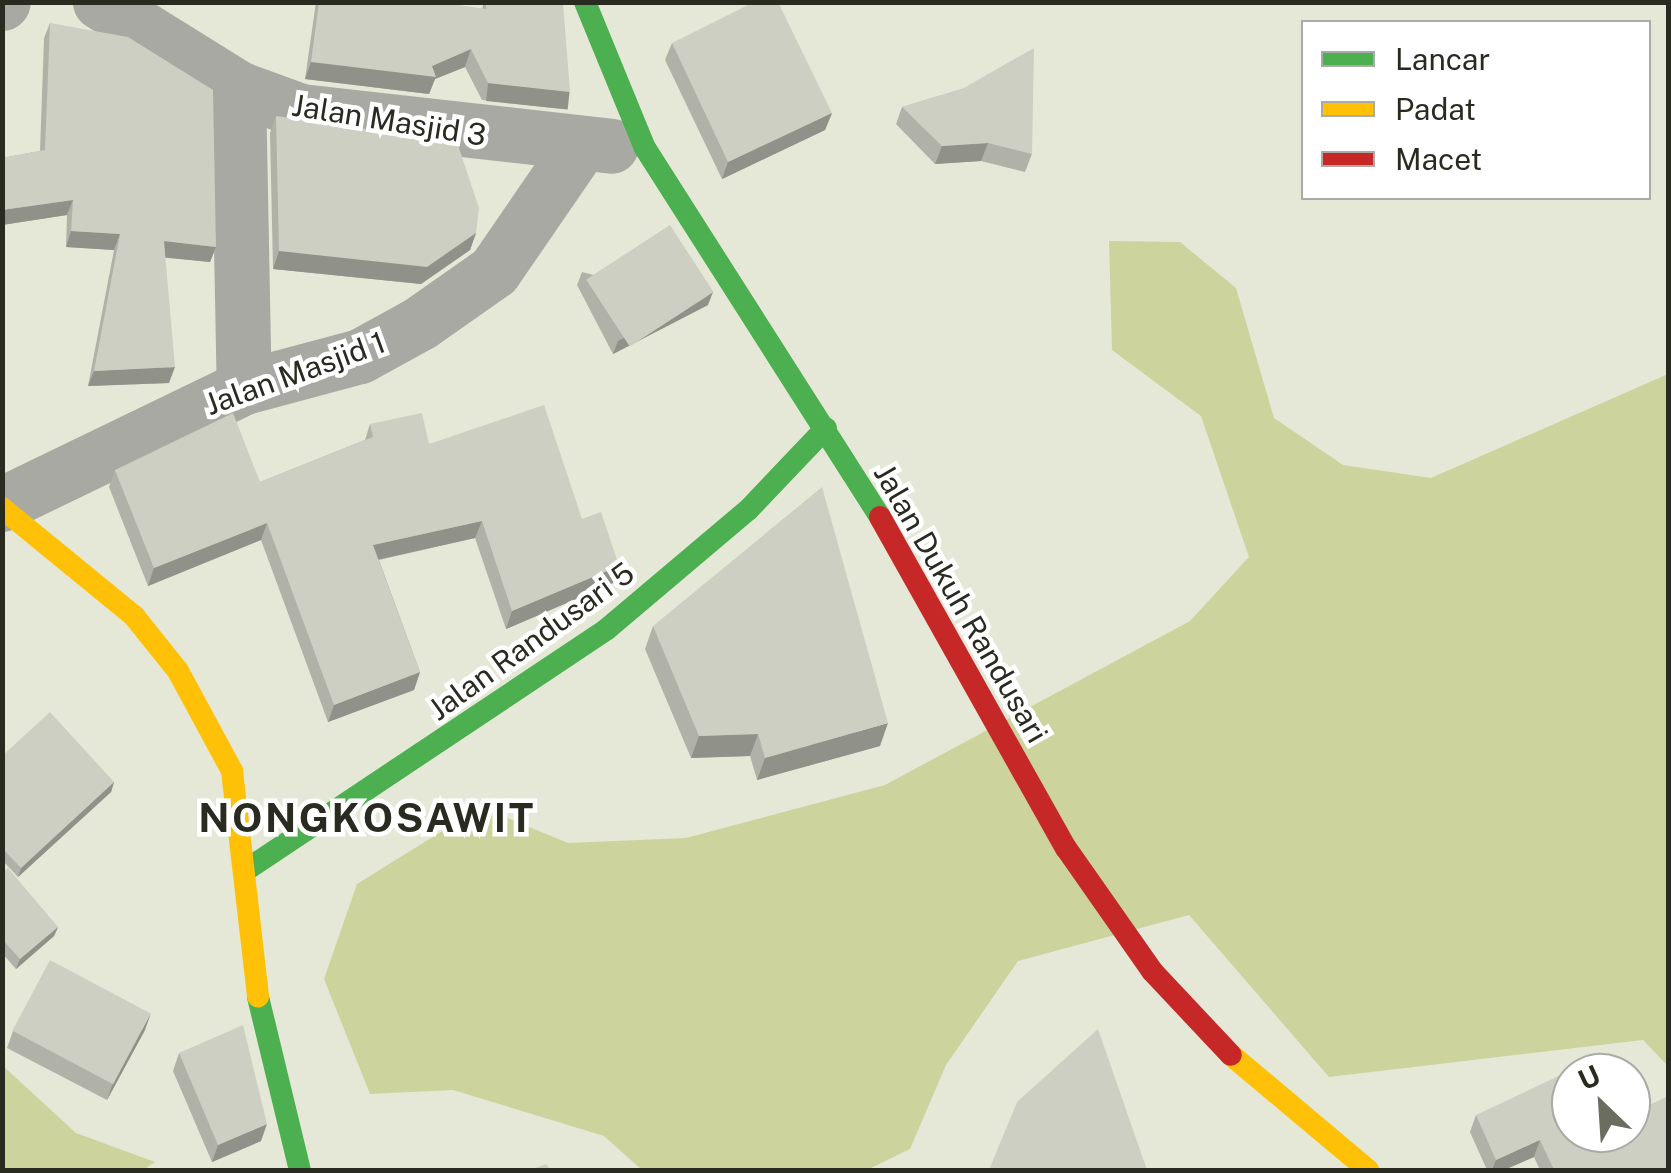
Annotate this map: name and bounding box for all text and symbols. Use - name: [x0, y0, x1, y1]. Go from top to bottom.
- legend: [1301, 20, 1651, 200]
- text: Lancar: [1395, 41, 1490, 77]
- street label: Jalan Masjid 3: [289, 87, 489, 153]
- text: Padat: [1395, 91, 1476, 127]
- text: Macet: [1395, 141, 1482, 177]
- street label: Jalan Masjid 1: [200, 324, 390, 422]
- street label: Jalan Dukuh Randusari: [866, 457, 1056, 749]
- street label: Jalan Randusari 5: [421, 554, 641, 728]
- district label: NONGKOSAWIT: [198, 794, 536, 842]
- north arrow: [1551, 1053, 1651, 1153]
- text: U: [1573, 1058, 1605, 1096]

